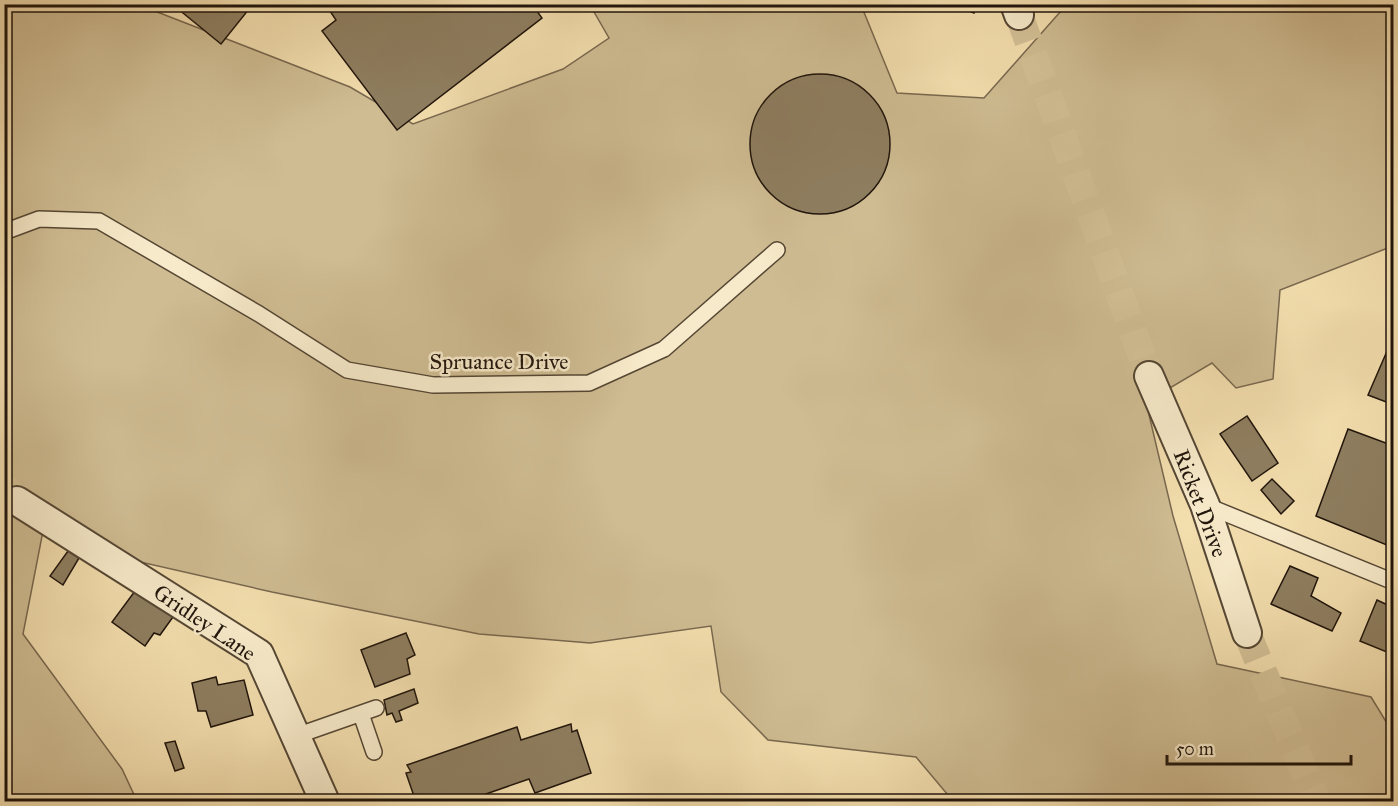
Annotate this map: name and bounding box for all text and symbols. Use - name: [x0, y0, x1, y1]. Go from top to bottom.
- street label: Spruance Drive: [430, 348, 568, 375]
- street label: Ricket Drive: [1168, 445, 1233, 561]
- street label: Gridley Lane: [148, 578, 261, 667]
- scale bar: [1167, 728, 1352, 766]
- text: 50 m: [1176, 738, 1214, 760]

